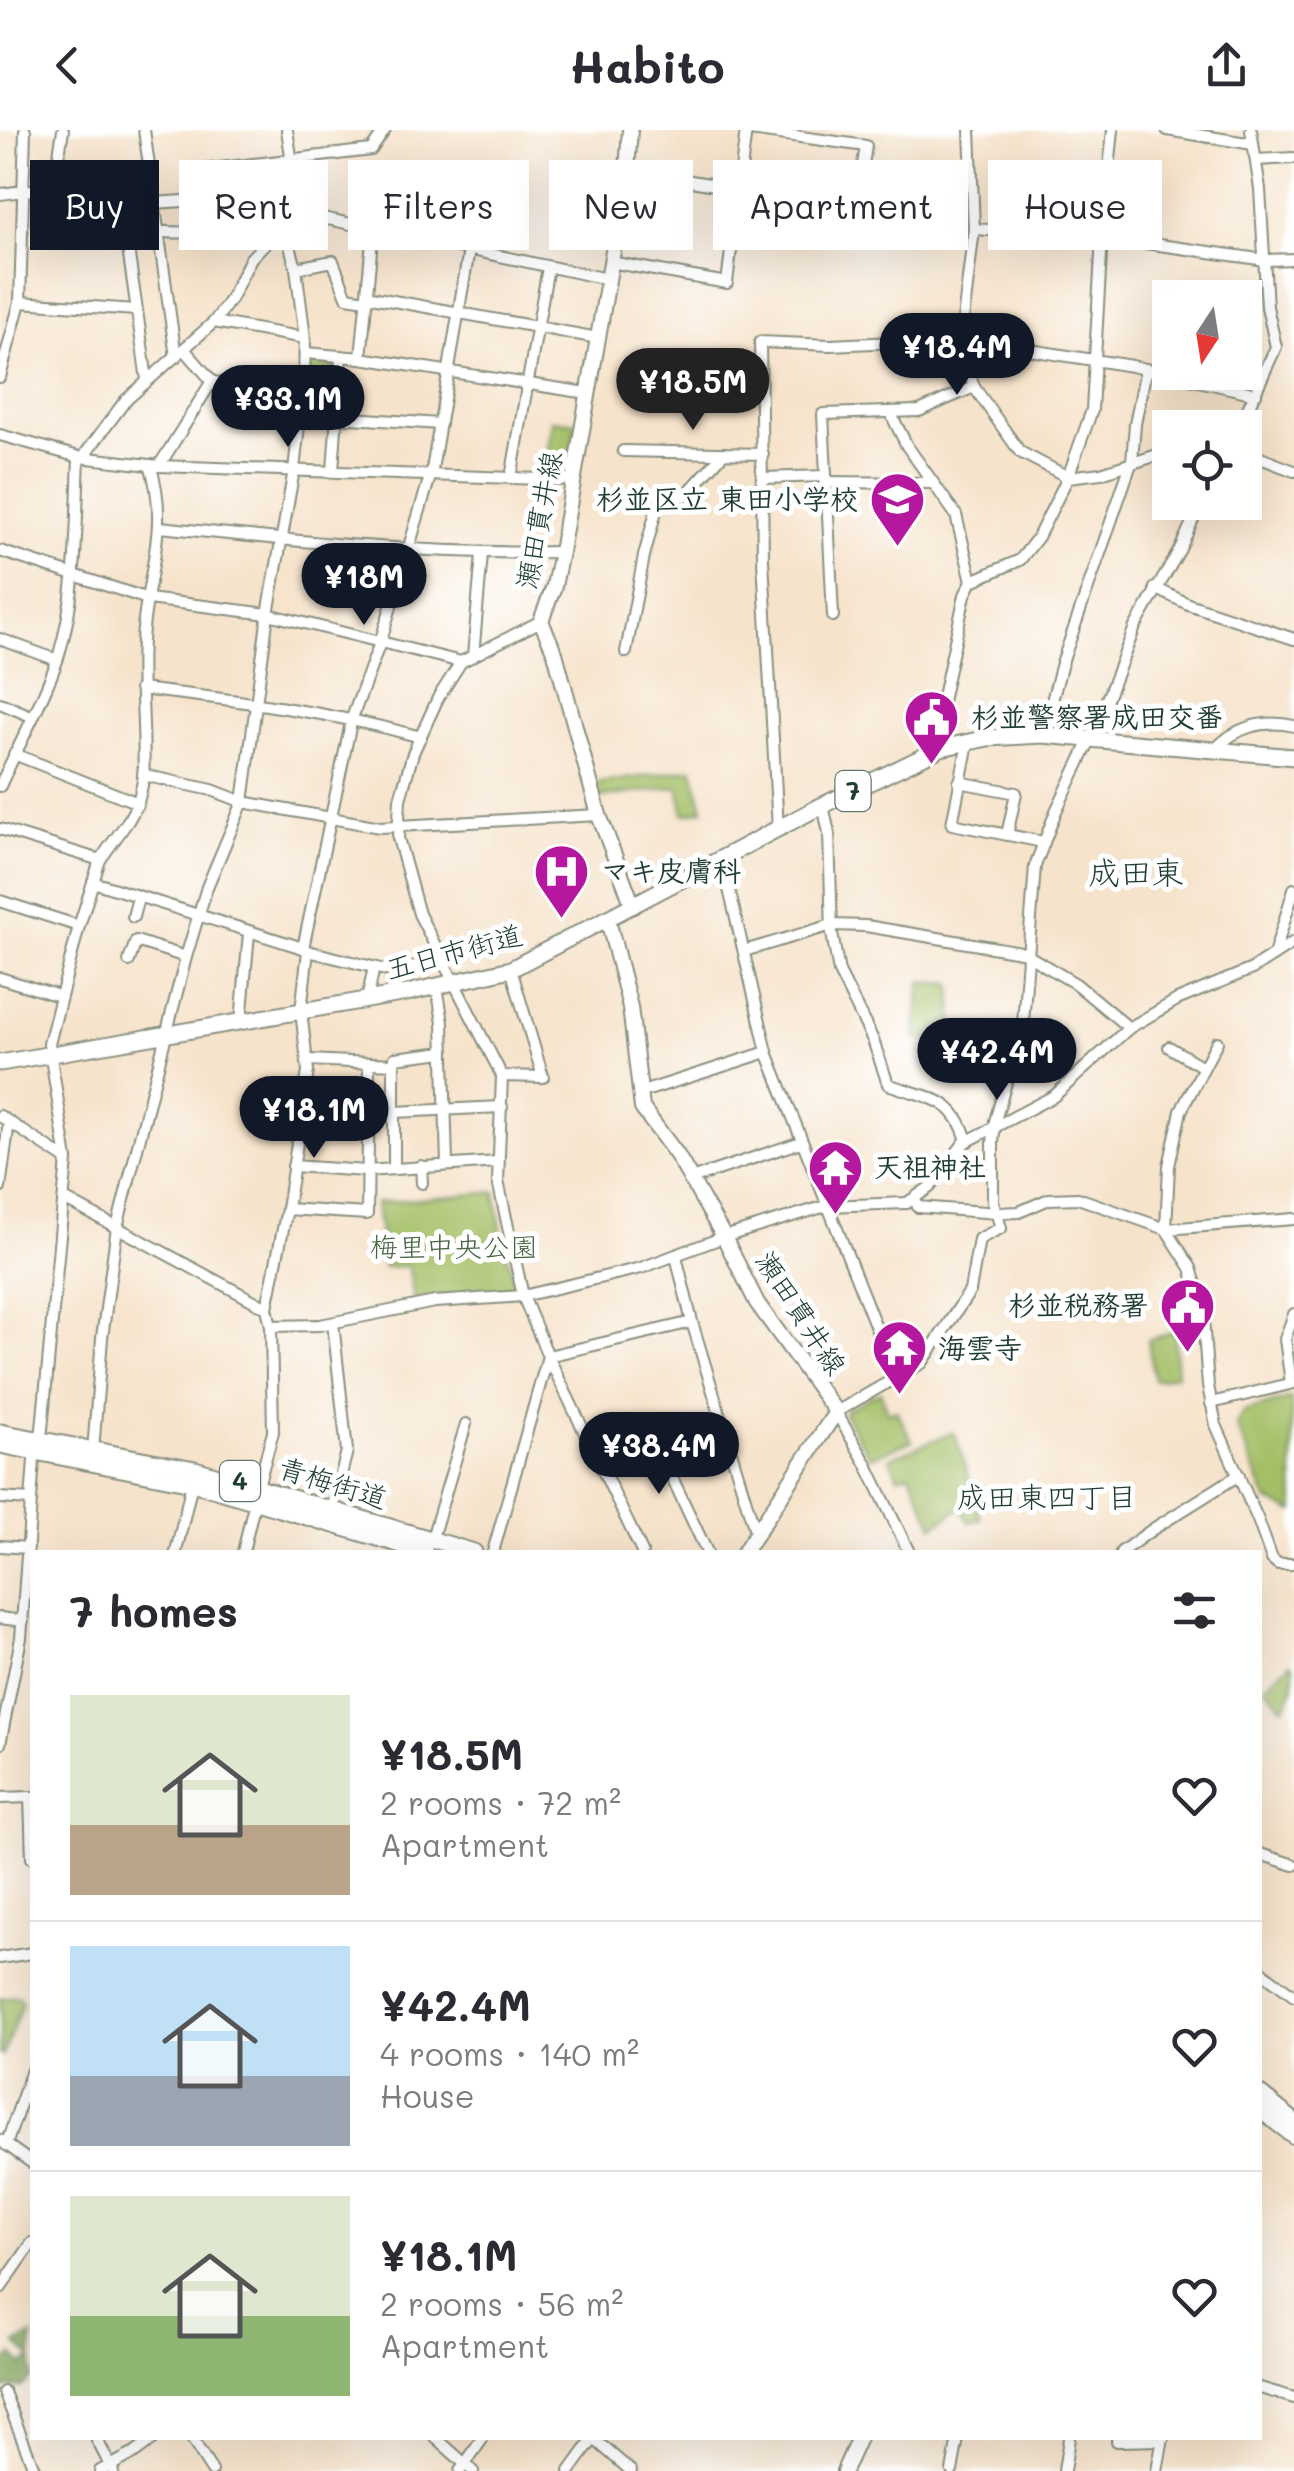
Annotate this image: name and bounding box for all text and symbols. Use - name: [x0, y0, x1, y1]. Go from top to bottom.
- text: Habito: [570, 36, 724, 94]
- icon: back: [40, 38, 95, 93]
- icon: share: [1199, 38, 1254, 93]
- chip: Buy: [30, 160, 159, 250]
- chip: Rent: [179, 160, 328, 250]
- chip: Filters: [348, 160, 529, 250]
- chip: New: [549, 160, 693, 250]
- chip: Apartment: [713, 160, 968, 250]
- chip: House: [988, 160, 1162, 250]
- north arrow: [1152, 280, 1262, 390]
- map controls: [1152, 280, 1262, 520]
- pin: ¥18.4M: [876, 313, 1038, 398]
- text: ¥18.4M: [901, 324, 1013, 366]
- pin: ¥18.5M: [612, 348, 774, 433]
- text: ¥18.5M: [638, 359, 748, 401]
- pin: ¥33.1M: [207, 365, 369, 450]
- text: ¥33.1M: [233, 376, 343, 418]
- button: locate: [1152, 410, 1262, 520]
- street label: 瀬田貫井線: [507, 448, 569, 592]
- school or university icon: 杉並区立 東田小学校: [867, 469, 927, 548]
- place label: 杉並区立 東田小学校: [596, 480, 858, 516]
- pin: ¥18M: [305, 543, 423, 628]
- text: ¥18M: [324, 554, 404, 596]
- public building icon: 杉並警察署成田交番: [902, 687, 962, 766]
- place label: 杉並警察署成田交番: [971, 698, 1223, 734]
- road number: 7: [836, 771, 870, 811]
- hospital icon: マキ皮膚科: [532, 841, 592, 920]
- district label: 成田東: [1088, 850, 1184, 892]
- place label: マキ皮膚科: [601, 852, 741, 888]
- street label: 五日市街道: [381, 916, 526, 987]
- pin: ¥42.4M: [916, 1018, 1078, 1103]
- text: ¥42.4M: [939, 1029, 1055, 1071]
- pin: ¥18.1M: [233, 1076, 395, 1161]
- text: ¥18.1M: [262, 1087, 366, 1129]
- temple icon: 天祖神社: [805, 1137, 865, 1216]
- place label: 天祖神社: [874, 1148, 986, 1184]
- park label: 梅里中央公園: [370, 1228, 538, 1264]
- street label: 瀬田貫井線: [749, 1244, 855, 1381]
- public building icon: 杉並税務署: [1157, 1275, 1217, 1354]
- place label: 杉並税務署: [1008, 1286, 1148, 1322]
- temple icon: 海雲寺: [869, 1318, 929, 1397]
- place label: 海雲寺: [938, 1329, 1022, 1365]
- pin: ¥38.4M: [578, 1412, 740, 1497]
- text: ¥38.4M: [601, 1423, 717, 1465]
- street label: 青梅街道: [274, 1448, 392, 1516]
- road number: 4: [220, 1461, 260, 1501]
- district label: 成田東四丁目: [957, 1476, 1137, 1516]
- text: 7 homes: [70, 1583, 238, 1638]
- icon: filters: [1167, 1583, 1222, 1638]
- text: ¥18.5M: [380, 1726, 524, 1781]
- icon: home: [150, 1735, 270, 1855]
- icon: heart: [1167, 1768, 1222, 1823]
- text: 2 rooms · 72 m²: [380, 1781, 621, 1823]
- text: Apartment: [380, 1823, 549, 1865]
- text: ¥42.4M: [380, 1977, 531, 2032]
- icon: home: [150, 1986, 270, 2106]
- icon: heart: [1167, 2019, 1222, 2074]
- text: 4 rooms · 140 m²: [380, 2032, 639, 2074]
- text: House: [380, 2074, 475, 2116]
- text: ¥18.1M: [380, 2227, 518, 2282]
- icon: home: [150, 2236, 270, 2356]
- icon: heart: [1167, 2269, 1222, 2324]
- text: 2 rooms · 56 m²: [380, 2282, 623, 2324]
- text: Apartment: [380, 2324, 549, 2366]

